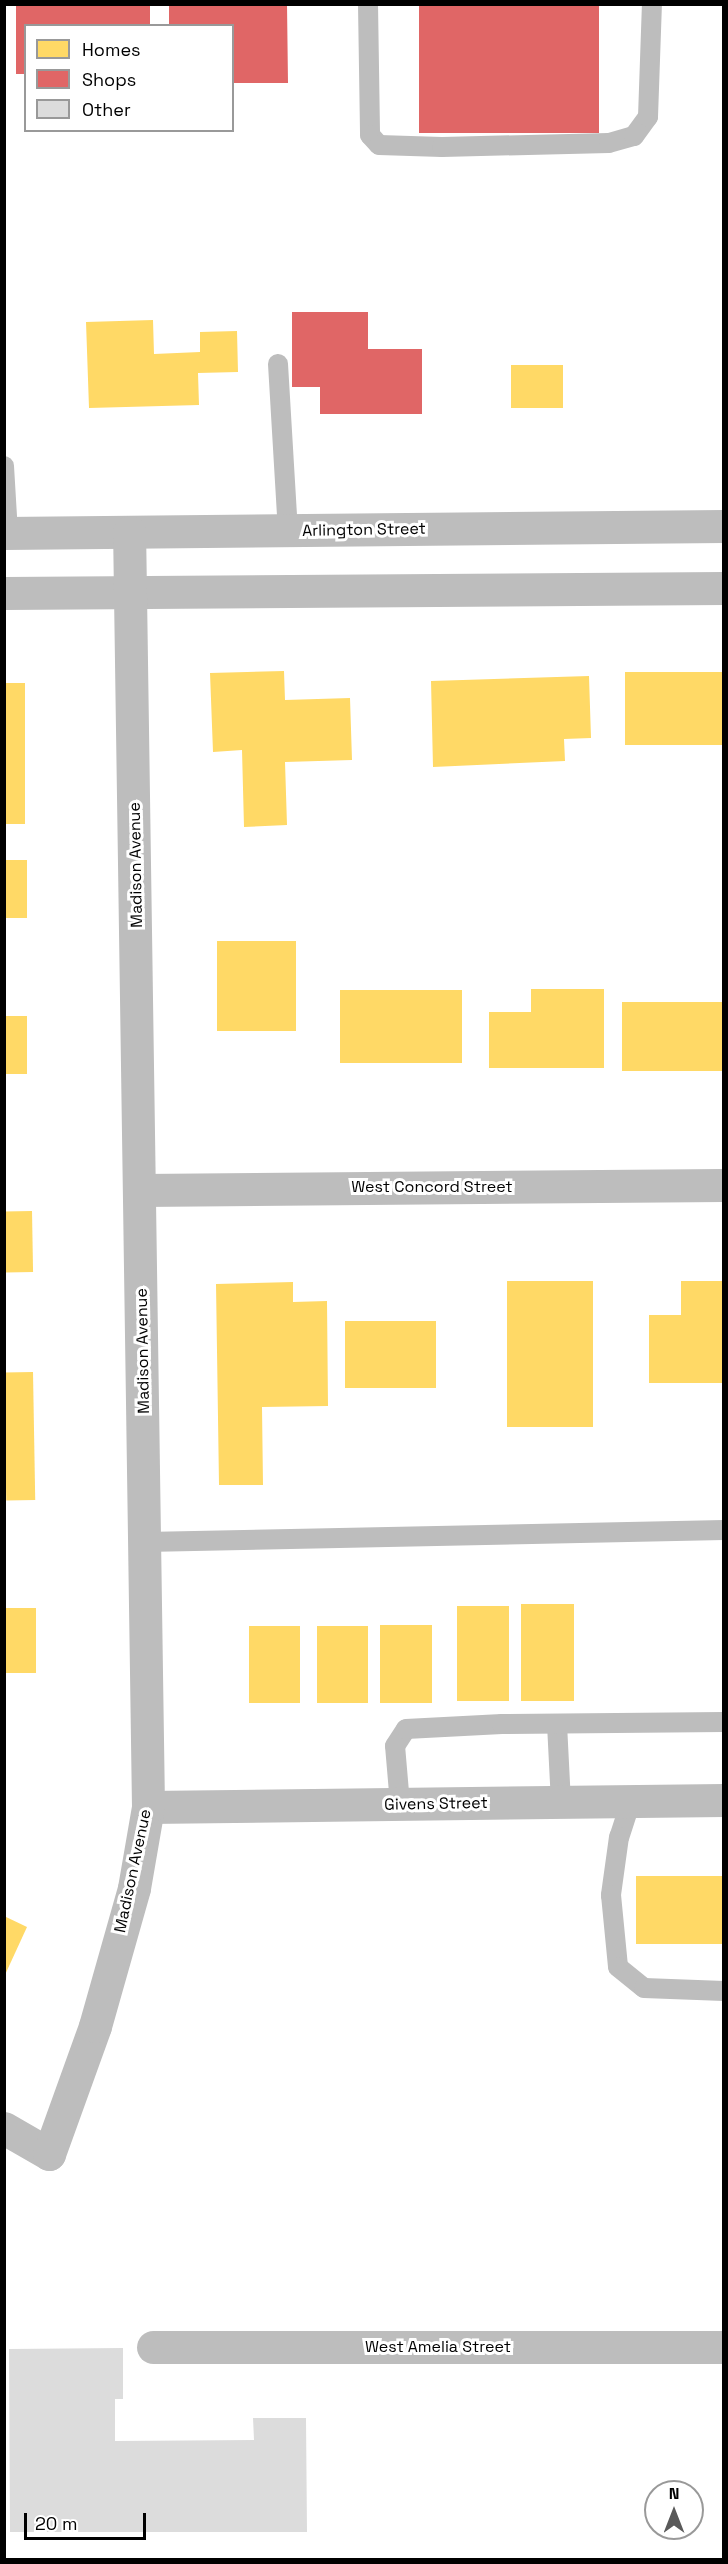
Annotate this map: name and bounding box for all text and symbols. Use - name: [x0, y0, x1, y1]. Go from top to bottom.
- legend: [24, 24, 234, 132]
- text: Homes: [82, 38, 141, 61]
- text: Shops: [82, 68, 136, 91]
- text: Other: [82, 98, 131, 121]
- street label: Arlington Street: [302, 519, 426, 541]
- street label: Madison Avenue: [125, 802, 147, 928]
- street label: West Concord Street: [351, 1177, 513, 1197]
- street label: Madison Avenue: [132, 1288, 154, 1414]
- street label: Givens Street: [384, 1793, 488, 1815]
- street label: Madison Avenue: [111, 1807, 155, 1935]
- street label: West Amelia Street: [365, 2337, 511, 2357]
- north arrow: [644, 2480, 704, 2540]
- text: N: [669, 2483, 679, 2504]
- scale bar: [27, 2501, 148, 2539]
- text: 20 m: [35, 2512, 78, 2535]

